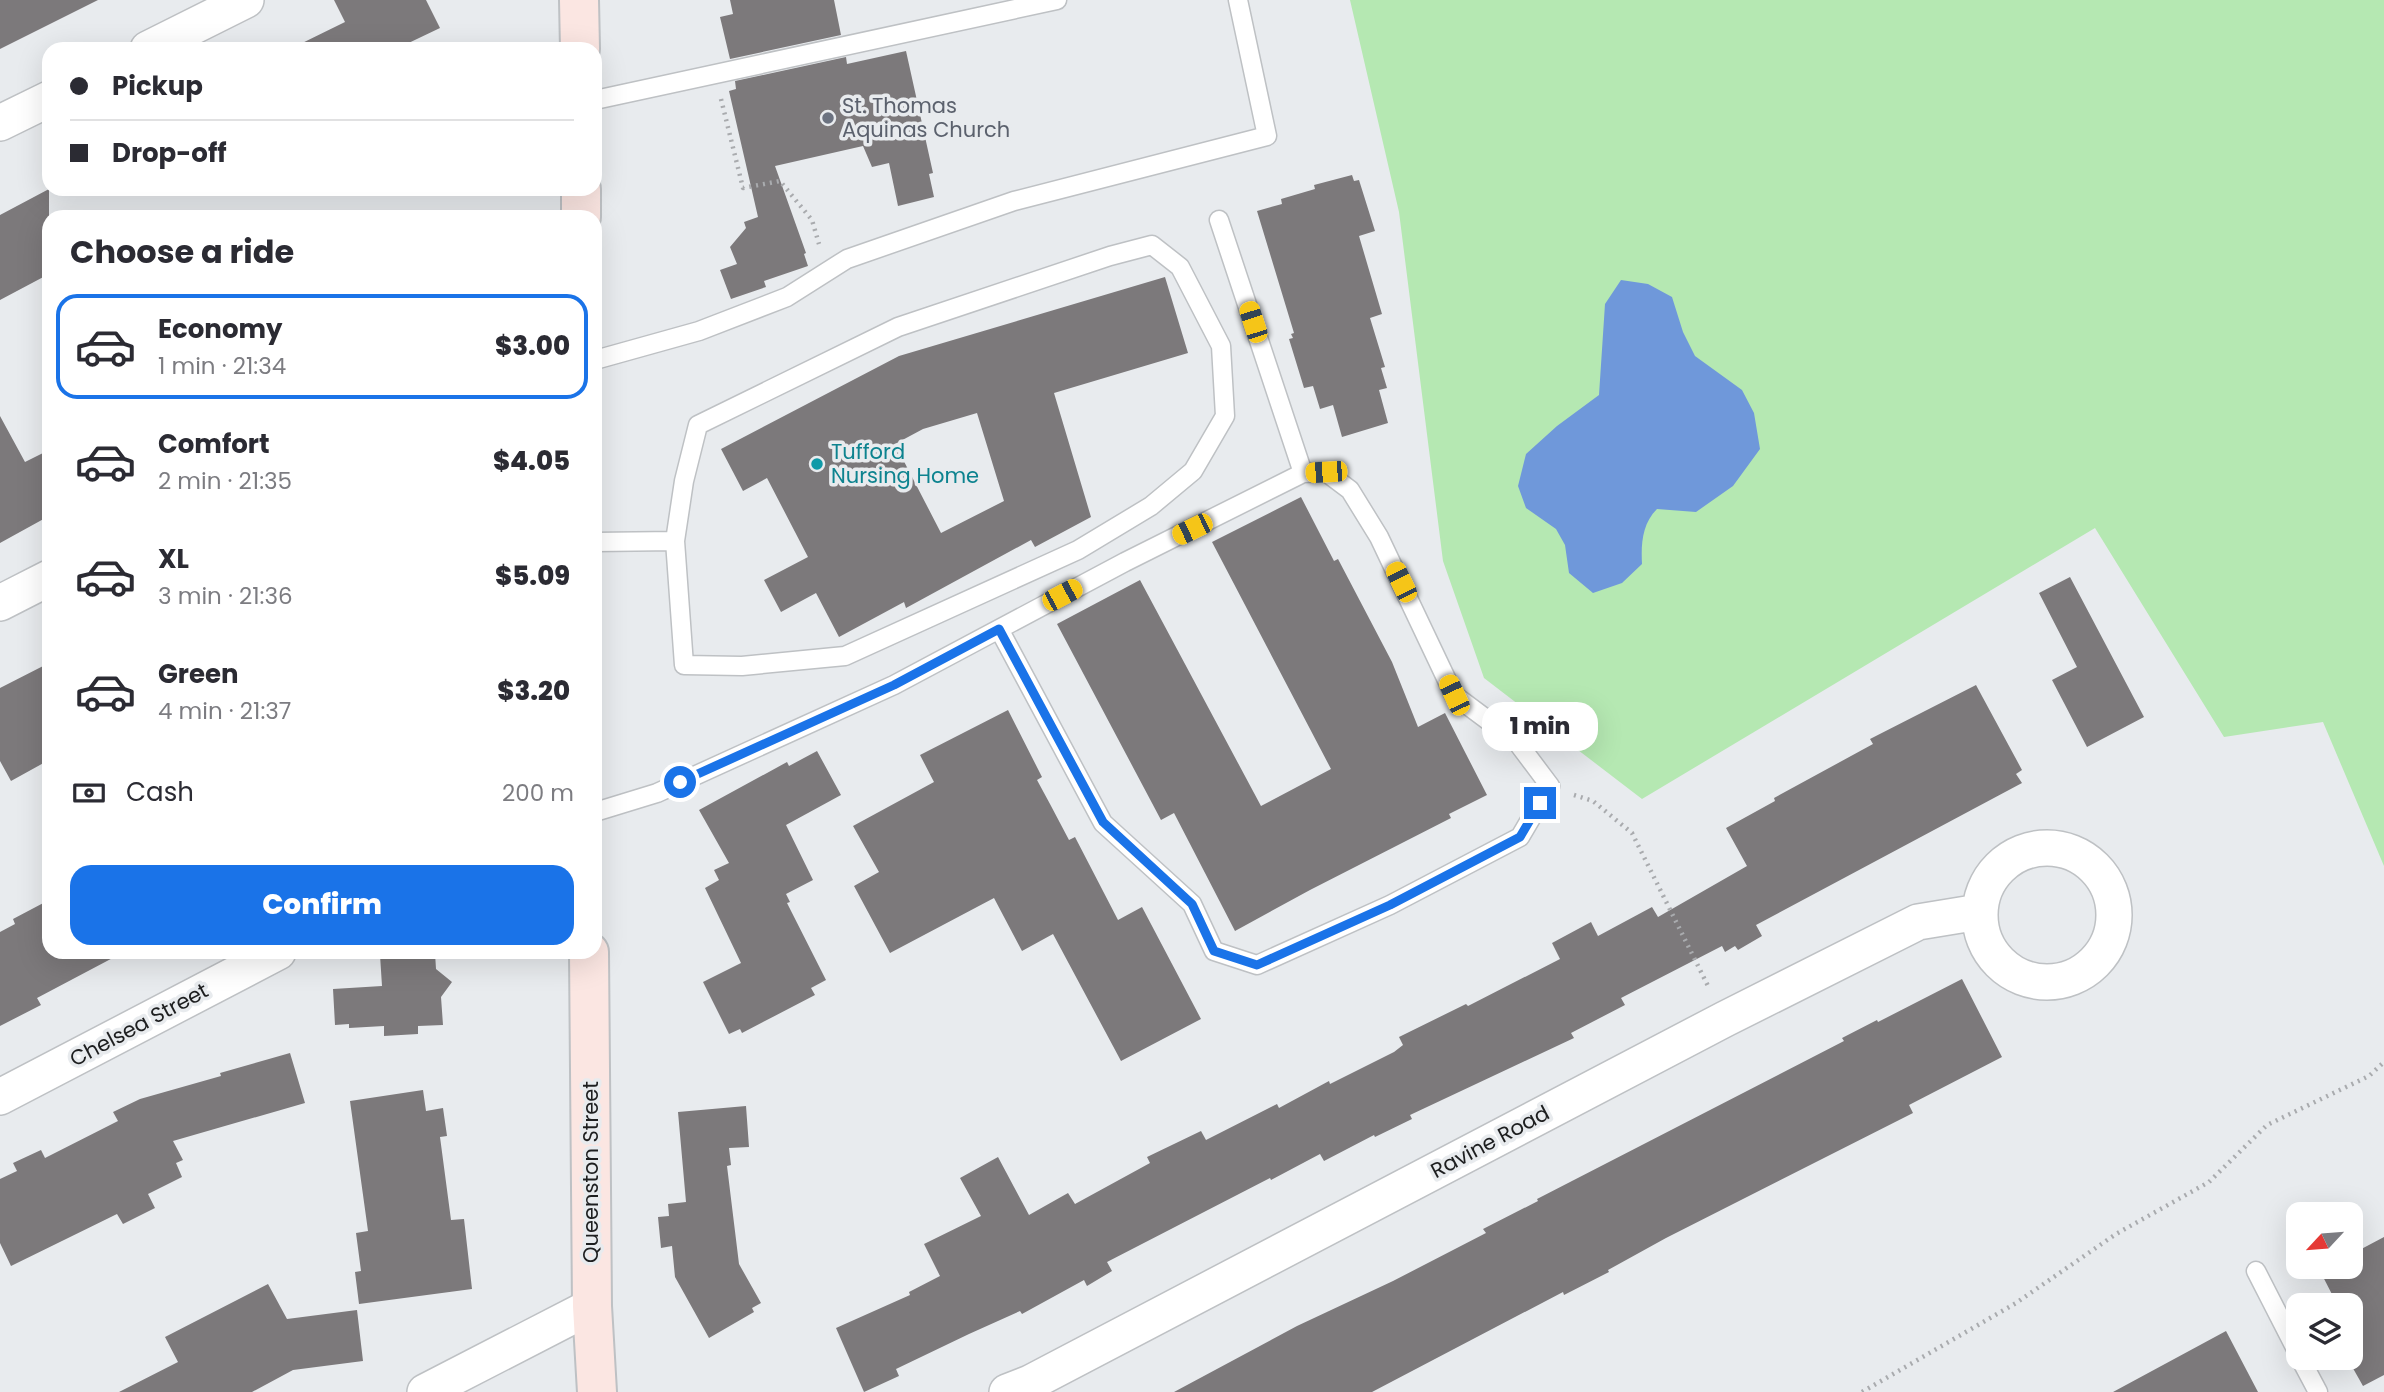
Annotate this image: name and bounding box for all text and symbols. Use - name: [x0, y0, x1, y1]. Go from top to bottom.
- text: Pickup: [112, 68, 203, 104]
- place label: St. Thomas Aquinas Church: [842, 91, 1010, 144]
- marker: St. Thomas Aquinas Church: [820, 110, 836, 126]
- text: Drop-off: [112, 135, 227, 171]
- text: Choose a ride: [70, 229, 294, 274]
- car: [1237, 299, 1270, 345]
- text: Economy: [158, 311, 282, 347]
- icon: car: [74, 315, 137, 378]
- text: $3.00: [495, 328, 570, 364]
- text: 1 min · 21:34: [158, 350, 286, 382]
- text: Comfort: [158, 426, 270, 462]
- icon: car: [74, 430, 137, 493]
- place label: Tufford Nursing Home: [831, 437, 979, 490]
- text: $4.05: [493, 443, 570, 479]
- marker: Tufford Nursing Home: [809, 456, 825, 472]
- car: [1305, 460, 1348, 484]
- text: 2 min · 21:35: [158, 465, 292, 497]
- car: [1169, 510, 1216, 548]
- text: XL: [158, 541, 189, 577]
- icon: car: [74, 545, 137, 608]
- text: $5.09: [495, 558, 570, 594]
- car: [1383, 559, 1420, 605]
- car: [1039, 576, 1086, 614]
- text: 3 min · 21:36: [158, 580, 293, 612]
- text: Green: [158, 656, 239, 692]
- icon: car: [74, 660, 137, 723]
- car: [1436, 672, 1473, 718]
- text: $3.20: [497, 673, 570, 709]
- text: 4 min · 21:37: [158, 695, 291, 727]
- callout: 1 min: [1482, 702, 1598, 750]
- text: 1 min: [1510, 710, 1570, 742]
- route start: [664, 766, 696, 798]
- icon: cash: [70, 774, 108, 812]
- text: Cash: [126, 774, 194, 810]
- text: 200 m: [502, 777, 574, 809]
- route end: [1524, 787, 1556, 819]
- button: Confirm: [70, 865, 574, 945]
- street label: Chelsea Street: [64, 976, 213, 1073]
- street label: Queenston Street: [576, 1081, 605, 1263]
- street label: Ravine Road: [1425, 1098, 1554, 1185]
- north arrow: [2286, 1202, 2362, 1279]
- map controls: [2286, 1202, 2363, 1370]
- button: layers: [2286, 1293, 2363, 1370]

